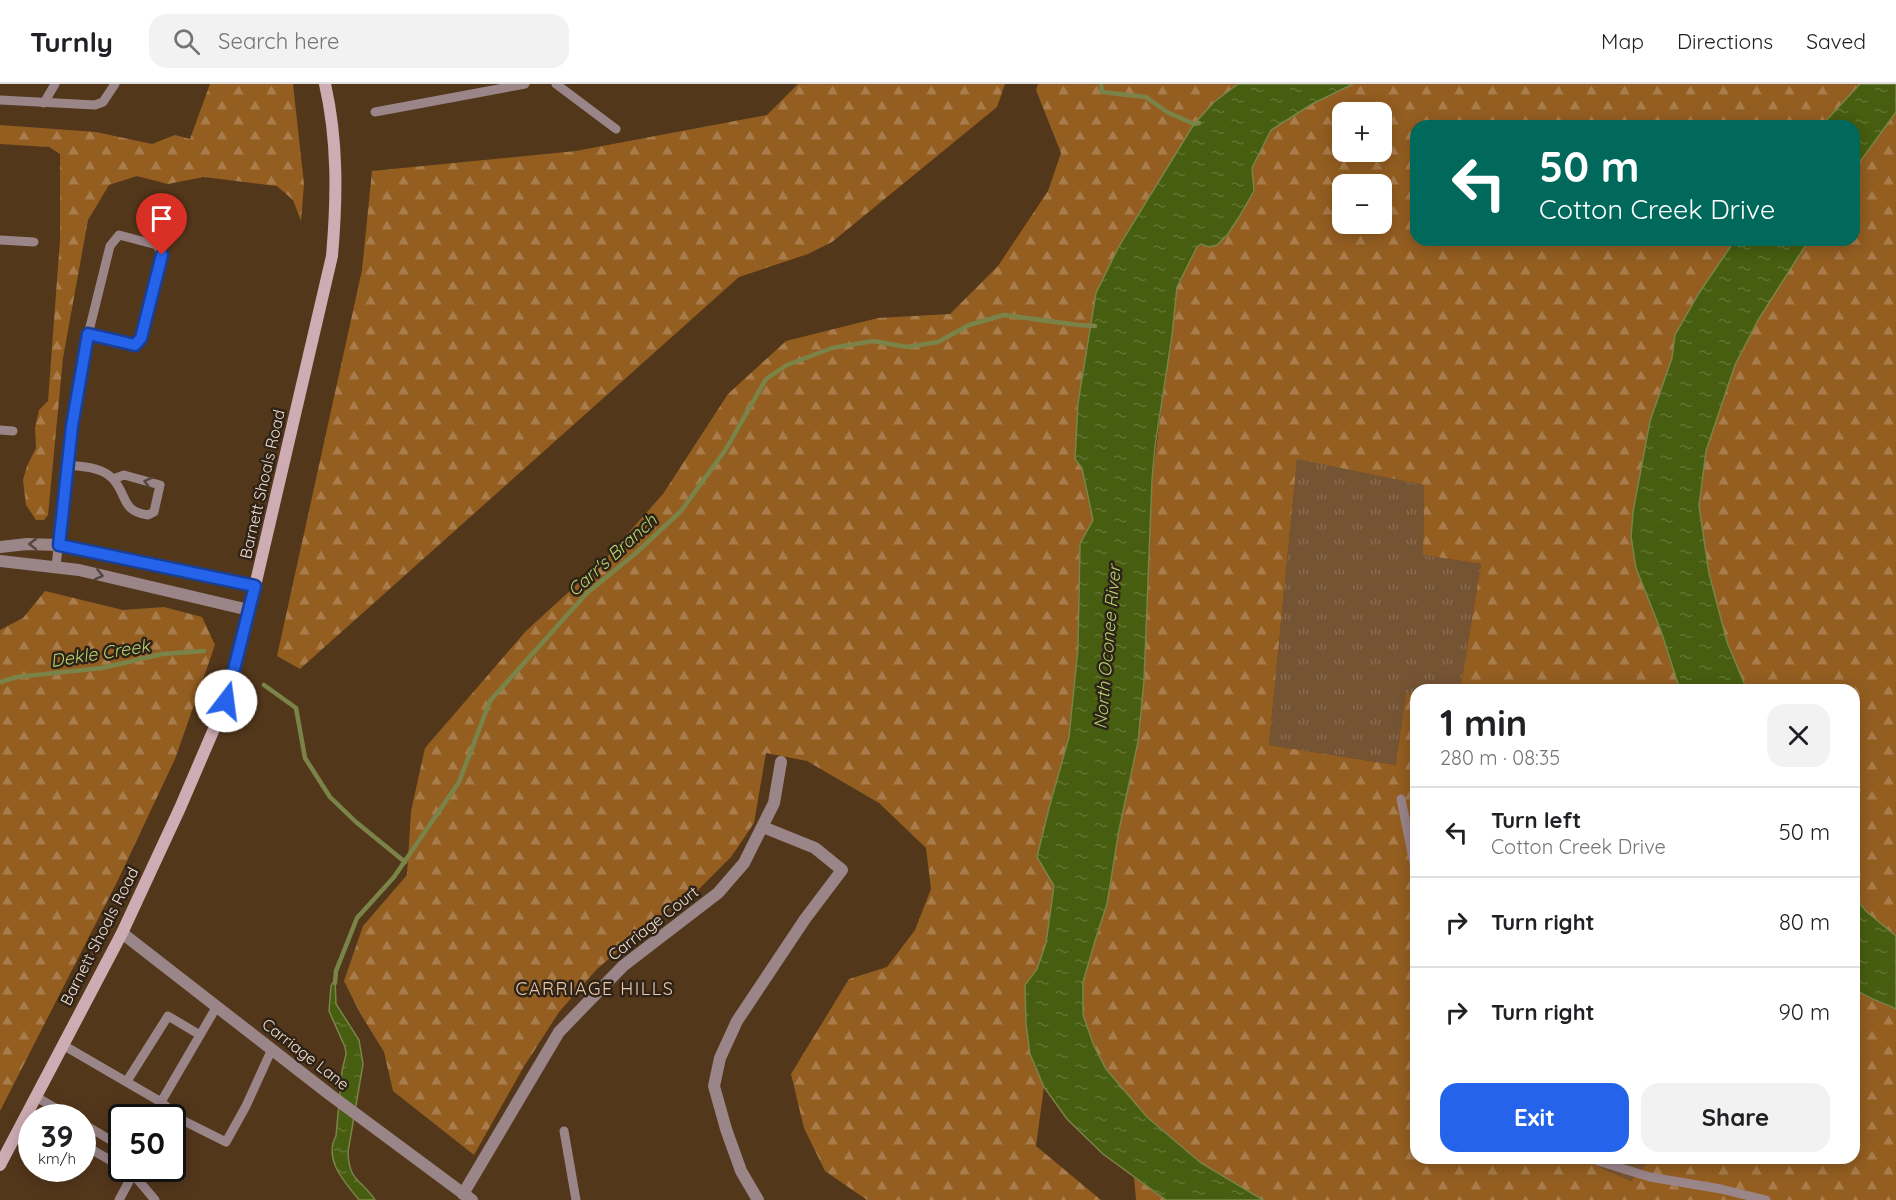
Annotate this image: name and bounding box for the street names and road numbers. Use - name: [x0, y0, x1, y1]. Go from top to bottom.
- street label: Barnett Shoals Road: [235, 407, 289, 561]
- street label: Barnett Shoals Road: [55, 864, 143, 1008]
- street label: Carriage Court: [604, 881, 702, 965]
- street label: Carriage Lane: [258, 1014, 354, 1094]

